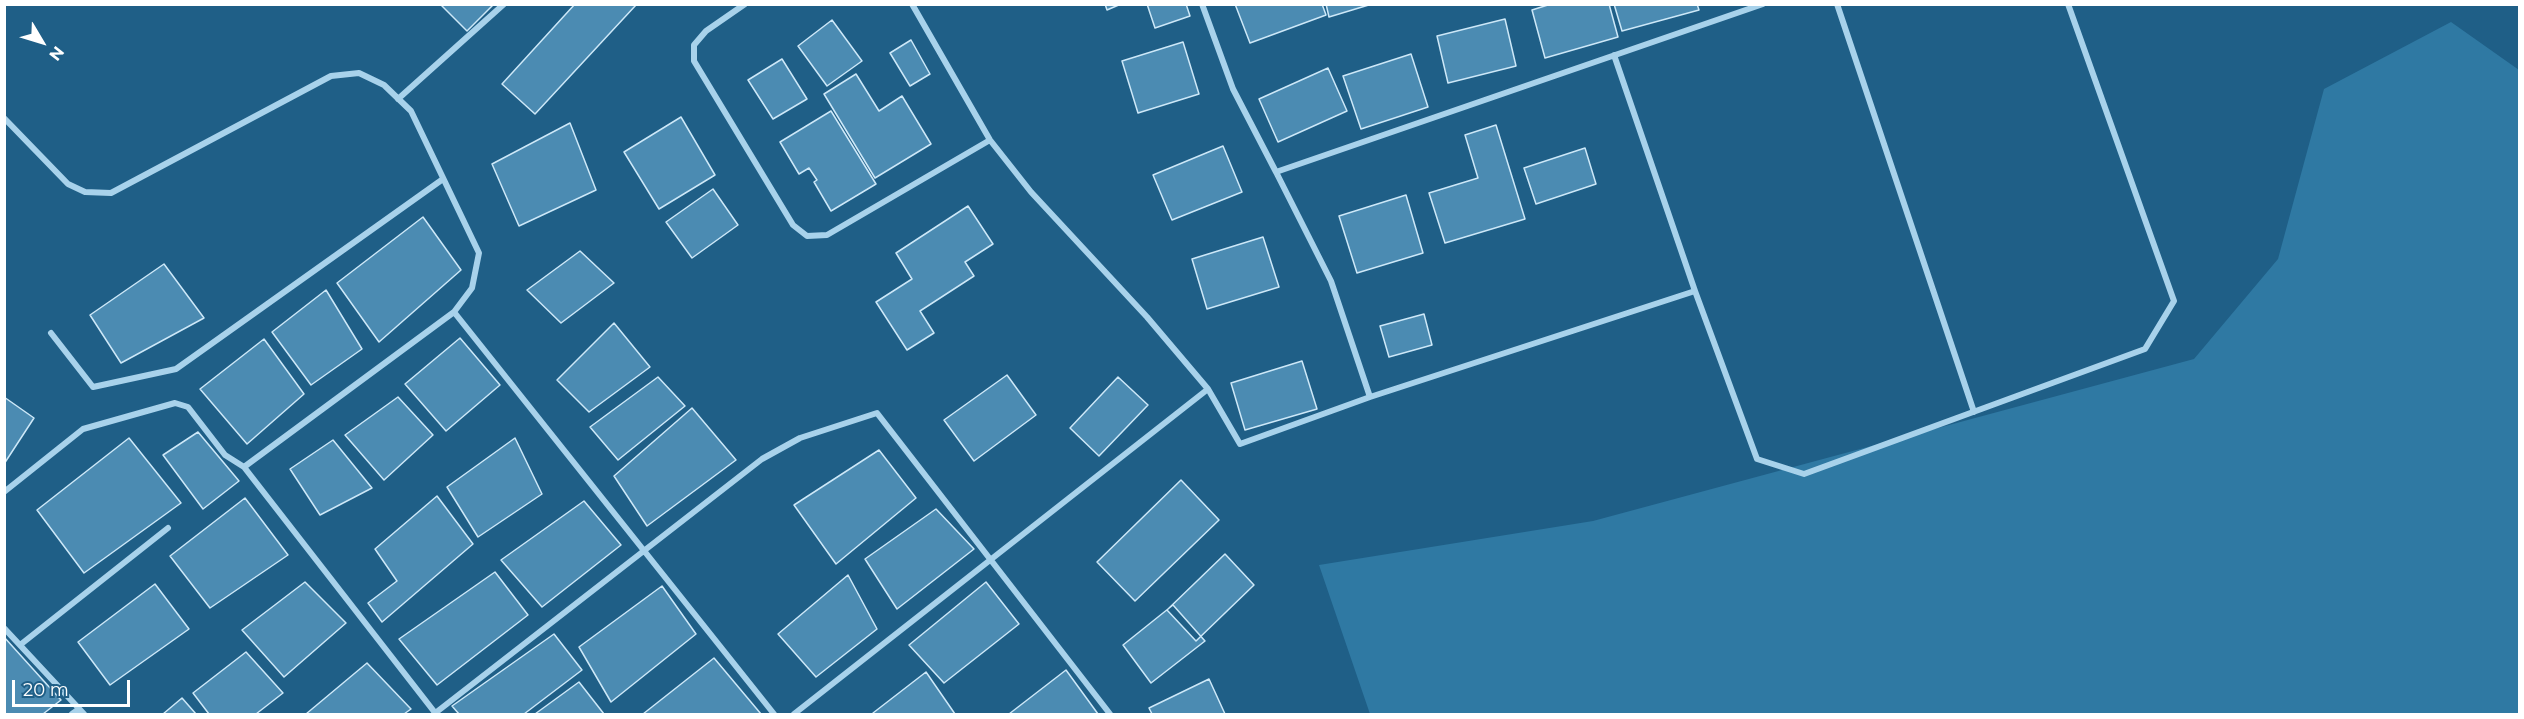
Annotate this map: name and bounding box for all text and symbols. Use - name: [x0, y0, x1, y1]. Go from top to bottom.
- north arrow: [12, 12, 72, 72]
- text: N: [45, 42, 68, 64]
- scale bar: [15, 668, 134, 706]
- text: 20 m: [23, 679, 69, 701]

